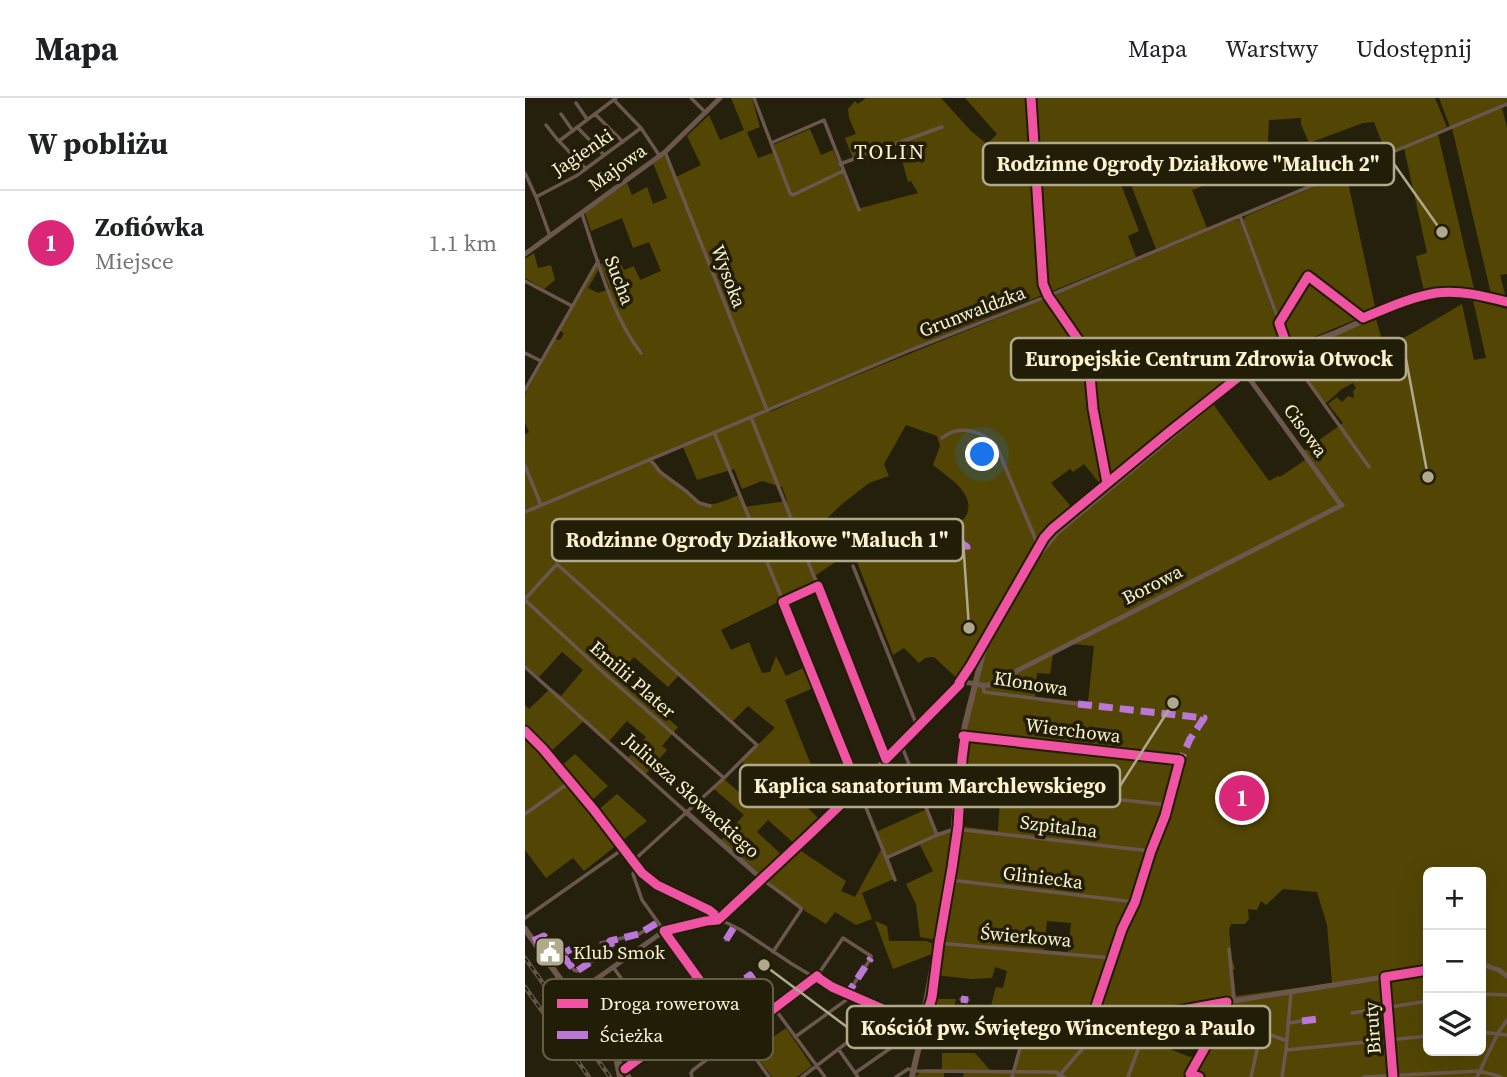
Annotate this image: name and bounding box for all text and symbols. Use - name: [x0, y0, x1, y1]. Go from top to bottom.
- text: Mapa: [35, 26, 118, 71]
- text: Mapa: [1128, 32, 1187, 65]
- text: Warstwy: [1225, 32, 1318, 65]
- text: Udostępnij: [1356, 32, 1472, 65]
- street label: Jagienki: [545, 122, 618, 183]
- text: W pobliżu: [28, 123, 168, 164]
- street label: Majowa: [583, 137, 652, 197]
- district label: TOLIN: [854, 137, 926, 166]
- callout: Rodzinne Ogrody Działkowe "Maluch 2": [983, 143, 1394, 185]
- text: Rodzinne Ogrody Działkowe "Maluch 2": [997, 149, 1379, 178]
- text: Zofiówka: [95, 209, 204, 245]
- text: 1: [45, 227, 57, 259]
- text: 1.1 km: [428, 227, 497, 259]
- street label: Wysoka: [705, 241, 753, 312]
- text: Miejsce: [95, 245, 174, 277]
- street label: Sucha: [599, 252, 641, 309]
- street label: Grunwaldzka: [915, 279, 1029, 343]
- callout: Europejskie Centrum Zdrowia Otwock: [1011, 338, 1406, 380]
- text: Europejskie Centrum Zdrowia Otwock: [1025, 344, 1393, 373]
- street label: Cisowa: [1278, 398, 1334, 462]
- your location: [965, 437, 999, 471]
- callout: Rodzinne Ogrody Działkowe "Maluch 1": [552, 519, 963, 561]
- text: Rodzinne Ogrody Działkowe "Maluch 1": [566, 525, 948, 554]
- street label: Borowa: [1117, 558, 1187, 610]
- street label: Emilii Plater: [585, 634, 681, 724]
- street label: Klonowa: [992, 664, 1070, 702]
- street label: Wierchowa: [1024, 711, 1122, 749]
- street label: Juliusza Słowackiego: [617, 726, 766, 863]
- callout: Kaplica sanatorium Marchlewskiego: [740, 765, 1120, 807]
- text: Kaplica sanatorium Marchlewskiego: [754, 771, 1106, 800]
- pin: 1: [1219, 772, 1265, 824]
- street label: Szpitalna: [1019, 808, 1099, 844]
- street label: Gliniecka: [1002, 859, 1085, 895]
- map controls: [1423, 867, 1486, 1056]
- button: +: [1423, 867, 1486, 930]
- street label: Świerkowa: [979, 919, 1073, 953]
- button: −: [1423, 930, 1486, 993]
- public building icon: Klub Smok: [533, 935, 567, 969]
- place label: Klub Smok: [573, 939, 666, 965]
- legend: [543, 979, 773, 1060]
- text: Droga rowerowa: [600, 990, 740, 1016]
- button: layers: [1423, 993, 1486, 1056]
- street label: Biruty: [1357, 1001, 1387, 1055]
- callout: Kościół pw. Świętego Wincentego a Paulo: [847, 1006, 1270, 1048]
- text: Kościół pw. Świętego Wincentego a Paulo: [861, 1013, 1255, 1042]
- text: Ścieżka: [600, 1022, 663, 1048]

